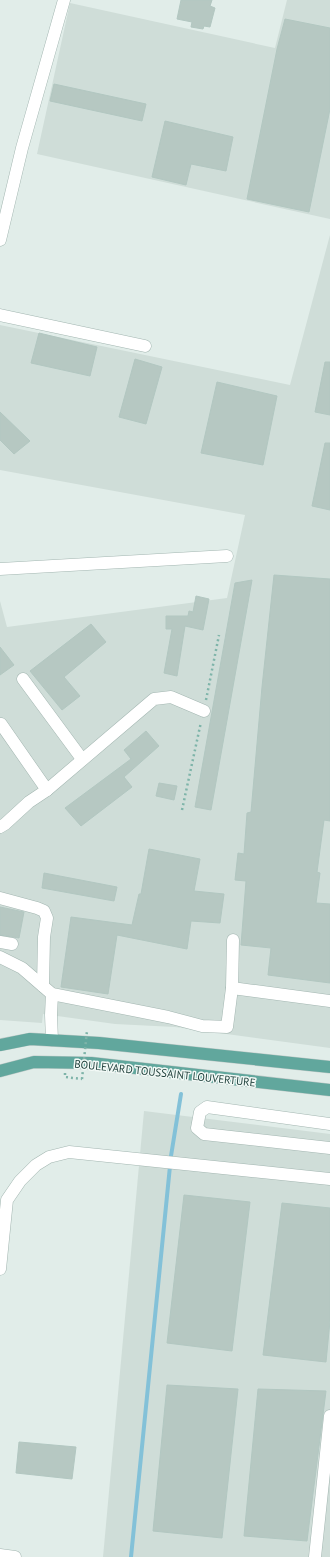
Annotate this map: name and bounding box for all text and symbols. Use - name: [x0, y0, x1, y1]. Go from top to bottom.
- street label: BOULEVARD TOUSSAINT LOUVERTURE: [74, 1057, 256, 1089]

